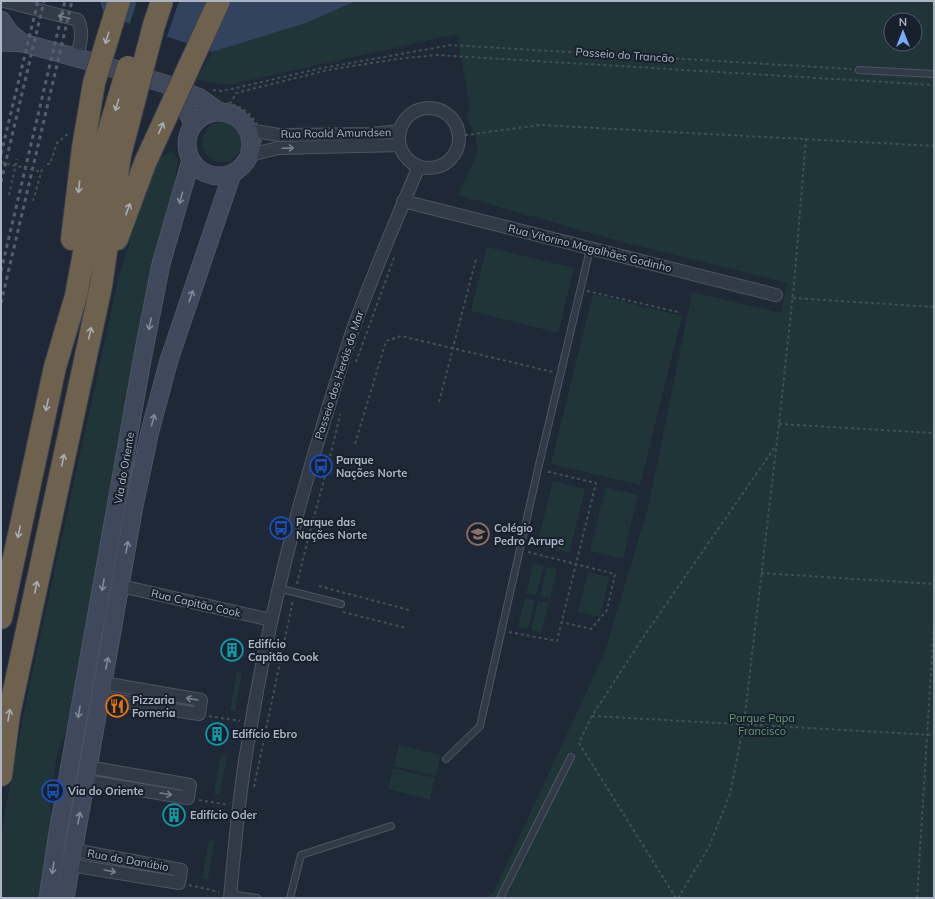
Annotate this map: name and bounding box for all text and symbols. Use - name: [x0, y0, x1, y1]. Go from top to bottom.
- one-way arrow: [58, 12, 71, 20]
- north arrow: [883, 12, 923, 52]
- text: N: [899, 15, 907, 29]
- one-way arrow: [103, 32, 110, 45]
- street label: Passeio do Trancão: [575, 45, 675, 65]
- one-way arrow: [113, 98, 120, 111]
- one-way arrow: [158, 122, 165, 134]
- street label: Rua Roald Amundsen: [280, 125, 392, 141]
- one-way arrow: [281, 144, 294, 152]
- one-way arrow: [75, 180, 83, 193]
- one-way arrow: [177, 191, 184, 204]
- one-way arrow: [125, 204, 133, 216]
- street label: Rua Vitorino Magalhães Godinho: [507, 221, 673, 275]
- one-way arrow: [188, 289, 195, 302]
- street label: Passeio dos Heróis do Mar: [312, 309, 366, 441]
- one-way arrow: [145, 317, 153, 330]
- one-way arrow: [87, 327, 95, 340]
- one-way arrow: [42, 398, 50, 411]
- one-way arrow: [150, 414, 157, 427]
- street label: Via do Oriente: [111, 431, 137, 505]
- bus stop icon: Parque Nações Norte: [308, 453, 334, 479]
- place label: Parque Nações Norte: [336, 453, 407, 480]
- one-way arrow: [60, 454, 68, 467]
- bus stop icon: Parque das Nações Norte: [268, 515, 294, 541]
- place label: Parque das Nações Norte: [296, 515, 367, 542]
- school or university icon: Colégio Pedro Arrupe: [465, 521, 491, 547]
- place label: Colégio Pedro Arrupe: [494, 521, 564, 548]
- one-way arrow: [15, 525, 23, 538]
- one-way arrow: [124, 541, 132, 554]
- one-way arrow: [98, 578, 106, 591]
- one-way arrow: [33, 581, 41, 594]
- street label: Rua Capitão Cook: [150, 586, 243, 620]
- building icon: Edifício Capitão Cook: [219, 637, 245, 663]
- place label: Edifício Capitão Cook: [248, 637, 320, 664]
- one-way arrow: [103, 657, 111, 670]
- restaurant icon: Pizzaria Forneria: [104, 693, 130, 719]
- place label: Pizzaria Forneria: [132, 693, 176, 720]
- one-way arrow: [186, 695, 199, 703]
- one-way arrow: [75, 705, 83, 718]
- one-way arrow: [5, 708, 13, 721]
- park label: Parque Papa Francisco: [729, 711, 795, 738]
- building icon: Edifício Ebro: [204, 721, 230, 747]
- place label: Edifício Ebro: [232, 727, 298, 741]
- bus stop icon: Via do Oriente: [40, 778, 66, 804]
- place label: Via do Oriente: [67, 784, 144, 798]
- one-way arrow: [159, 790, 172, 798]
- building icon: Edifício Oder: [161, 802, 187, 828]
- place label: Edifício Oder: [190, 808, 258, 822]
- one-way arrow: [75, 812, 83, 825]
- street label: Rua do Danúbio: [86, 846, 170, 874]
- one-way arrow: [49, 861, 57, 874]
- one-way arrow: [103, 867, 116, 875]

